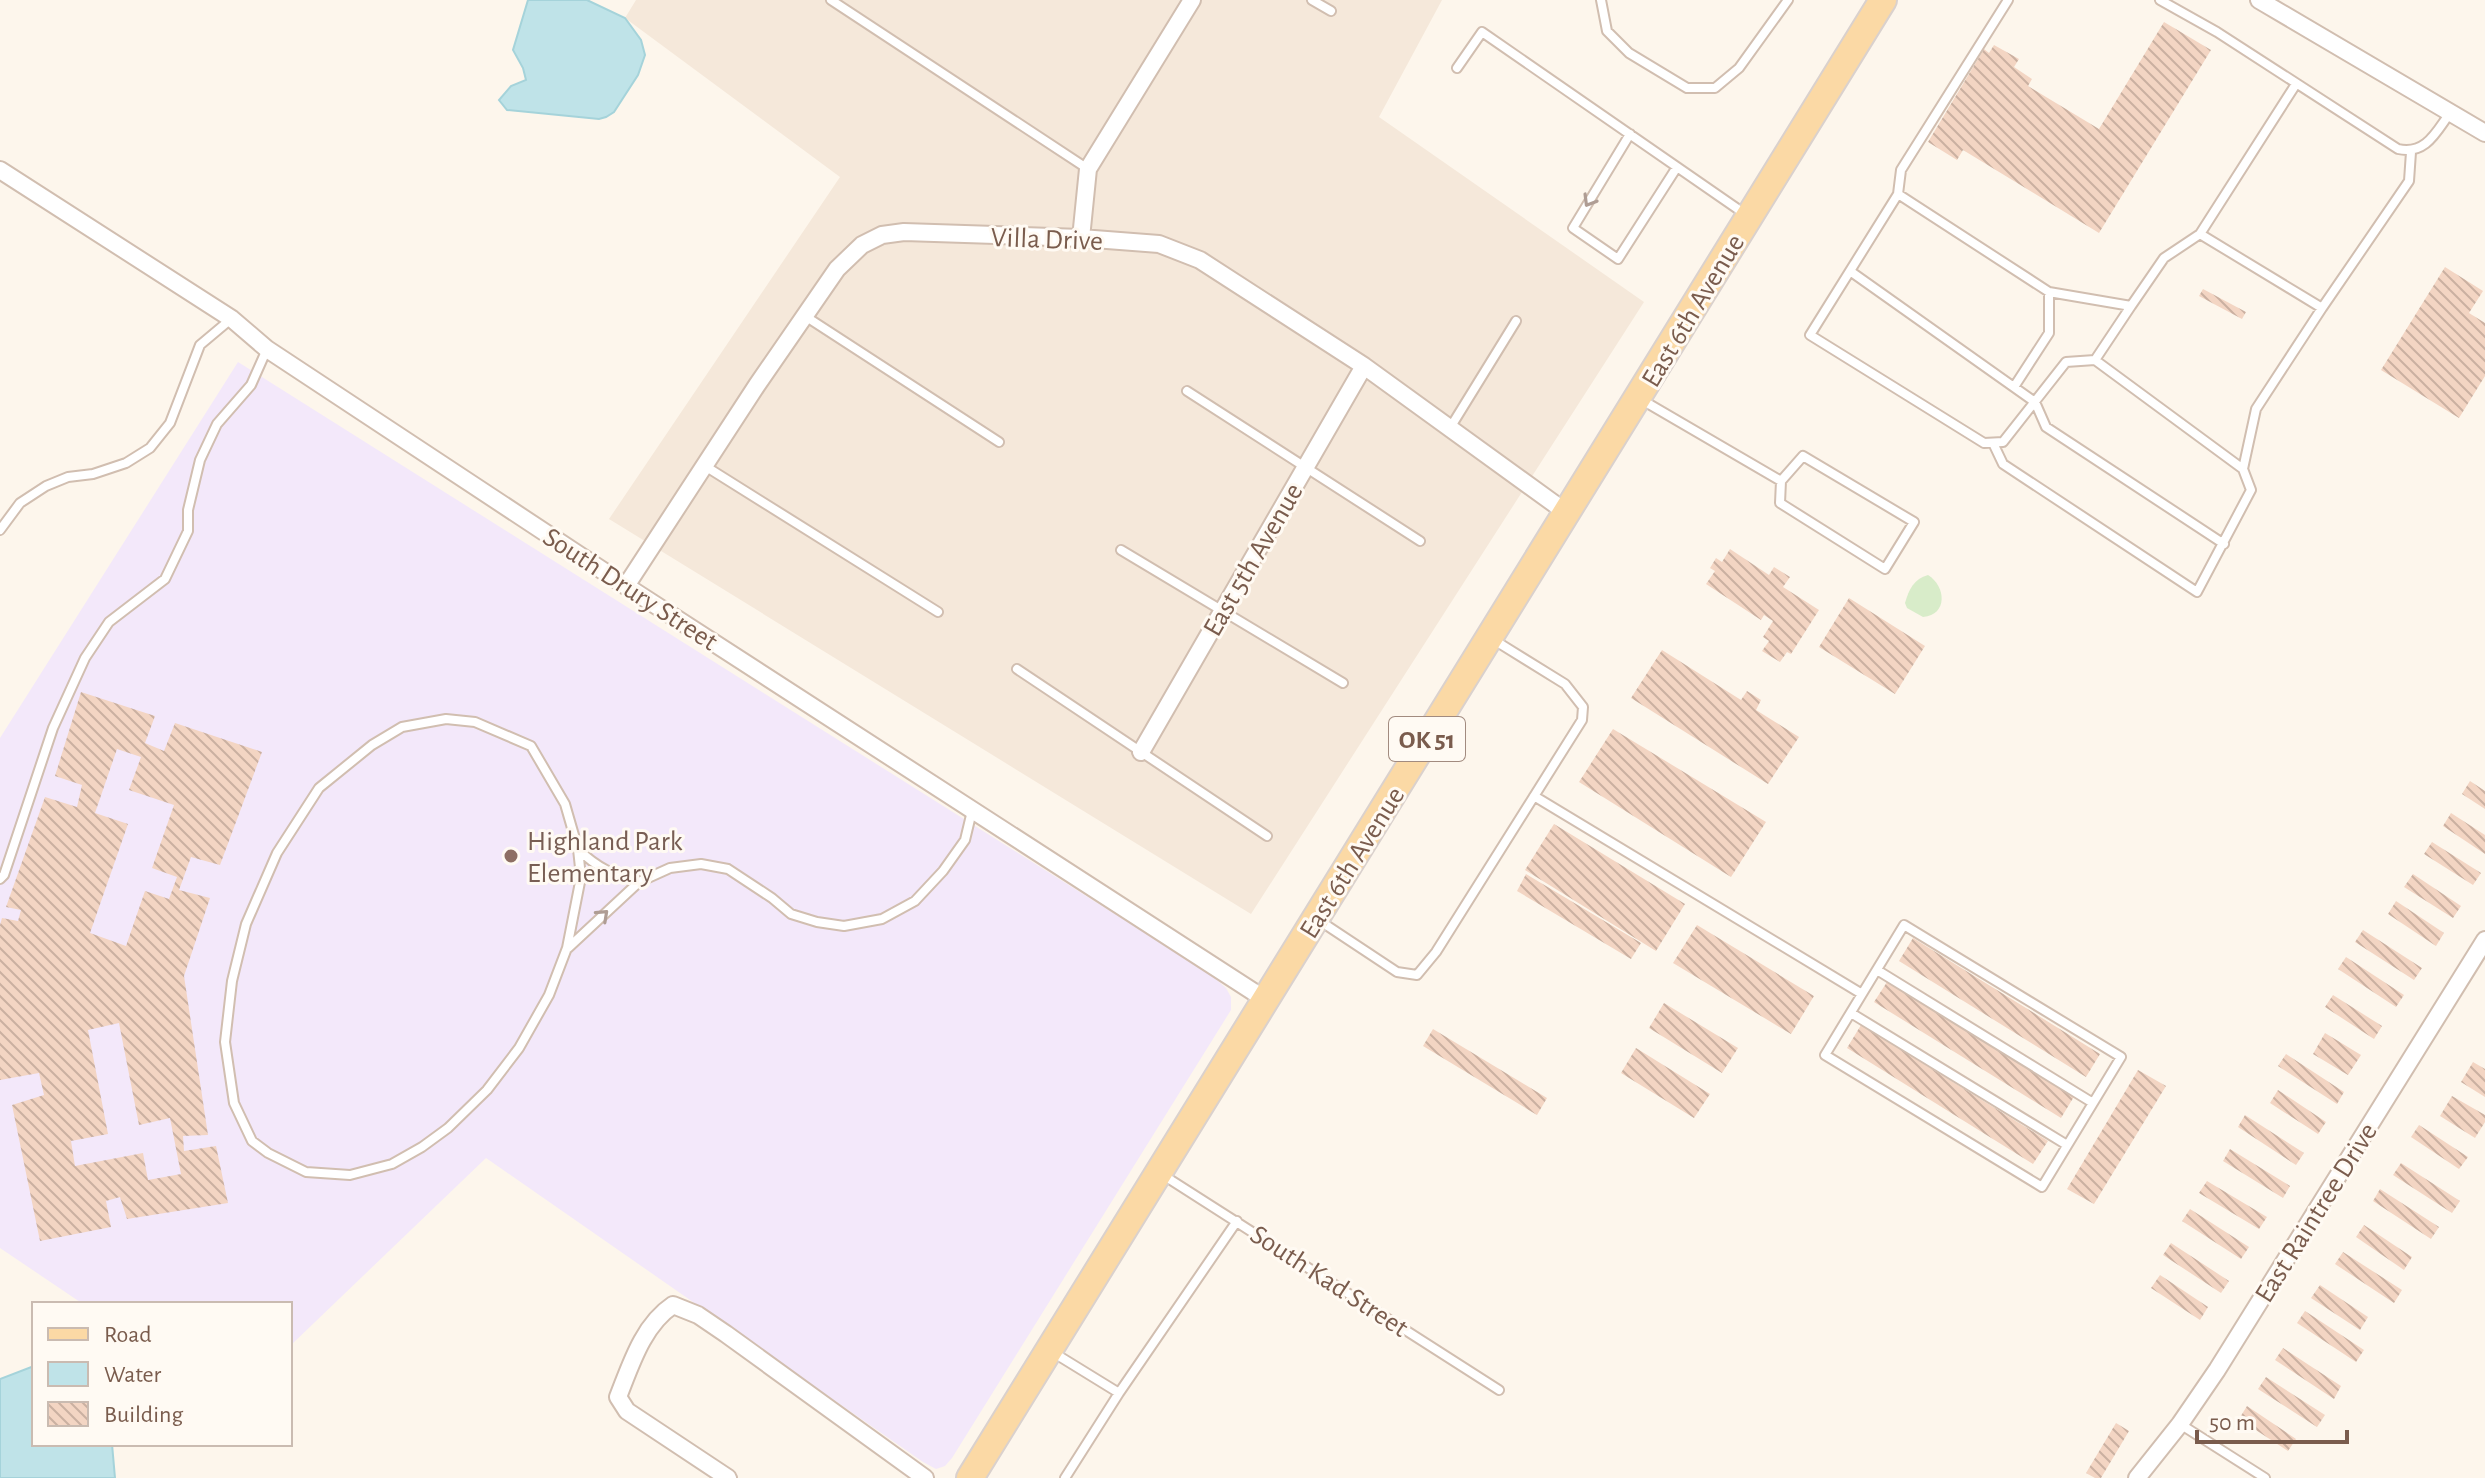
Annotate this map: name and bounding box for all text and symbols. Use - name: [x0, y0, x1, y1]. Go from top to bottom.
- one-way arrow: [1584, 192, 1599, 207]
- street label: Villa Drive: [990, 224, 1103, 256]
- street label: East 6th Avenue: [1637, 230, 1750, 392]
- street label: East 5th Avenue: [1199, 479, 1309, 641]
- street label: South Drury Street: [538, 523, 722, 656]
- road number: OK 51: [1389, 717, 1465, 761]
- street label: East 6th Avenue: [1295, 782, 1410, 944]
- place label: Highland Park Elementary: [527, 828, 683, 888]
- marker: Highland Park Elementary: [502, 847, 520, 865]
- one-way arrow: [594, 911, 609, 925]
- street label: East Raintree Drive: [2250, 1118, 2383, 1308]
- street label: South Kad Street: [1245, 1220, 1413, 1343]
- legend: [32, 1302, 292, 1446]
- text: Road: [104, 1323, 152, 1347]
- text: Water: [104, 1363, 162, 1387]
- scale bar: [2197, 1394, 2347, 1444]
- text: Building: [104, 1403, 183, 1427]
- text: 50 m: [2209, 1411, 2255, 1435]

